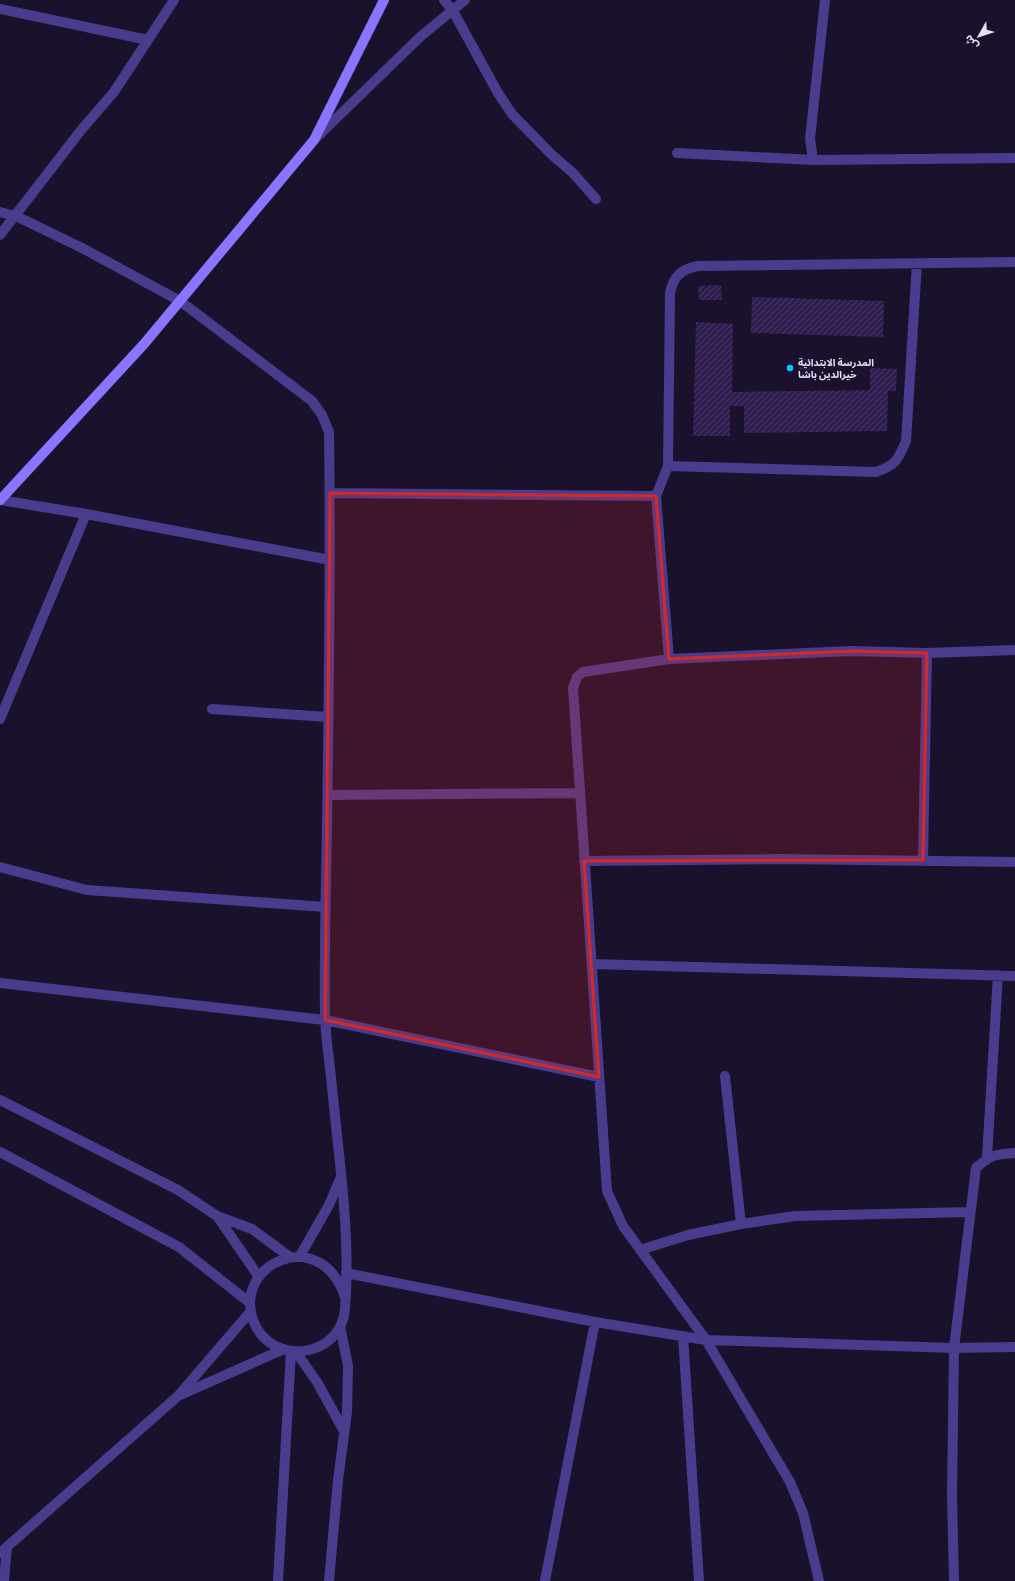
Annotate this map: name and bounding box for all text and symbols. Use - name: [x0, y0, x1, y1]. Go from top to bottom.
- north arrow: [959, 16, 999, 56]
- text: ش: [961, 32, 981, 53]
- place label: المدرسة الابتدائية خيرالدين باشا: [798, 356, 874, 381]
- marker: المدرسة الابتدائية خيرالدين باشا: [785, 363, 795, 373]

